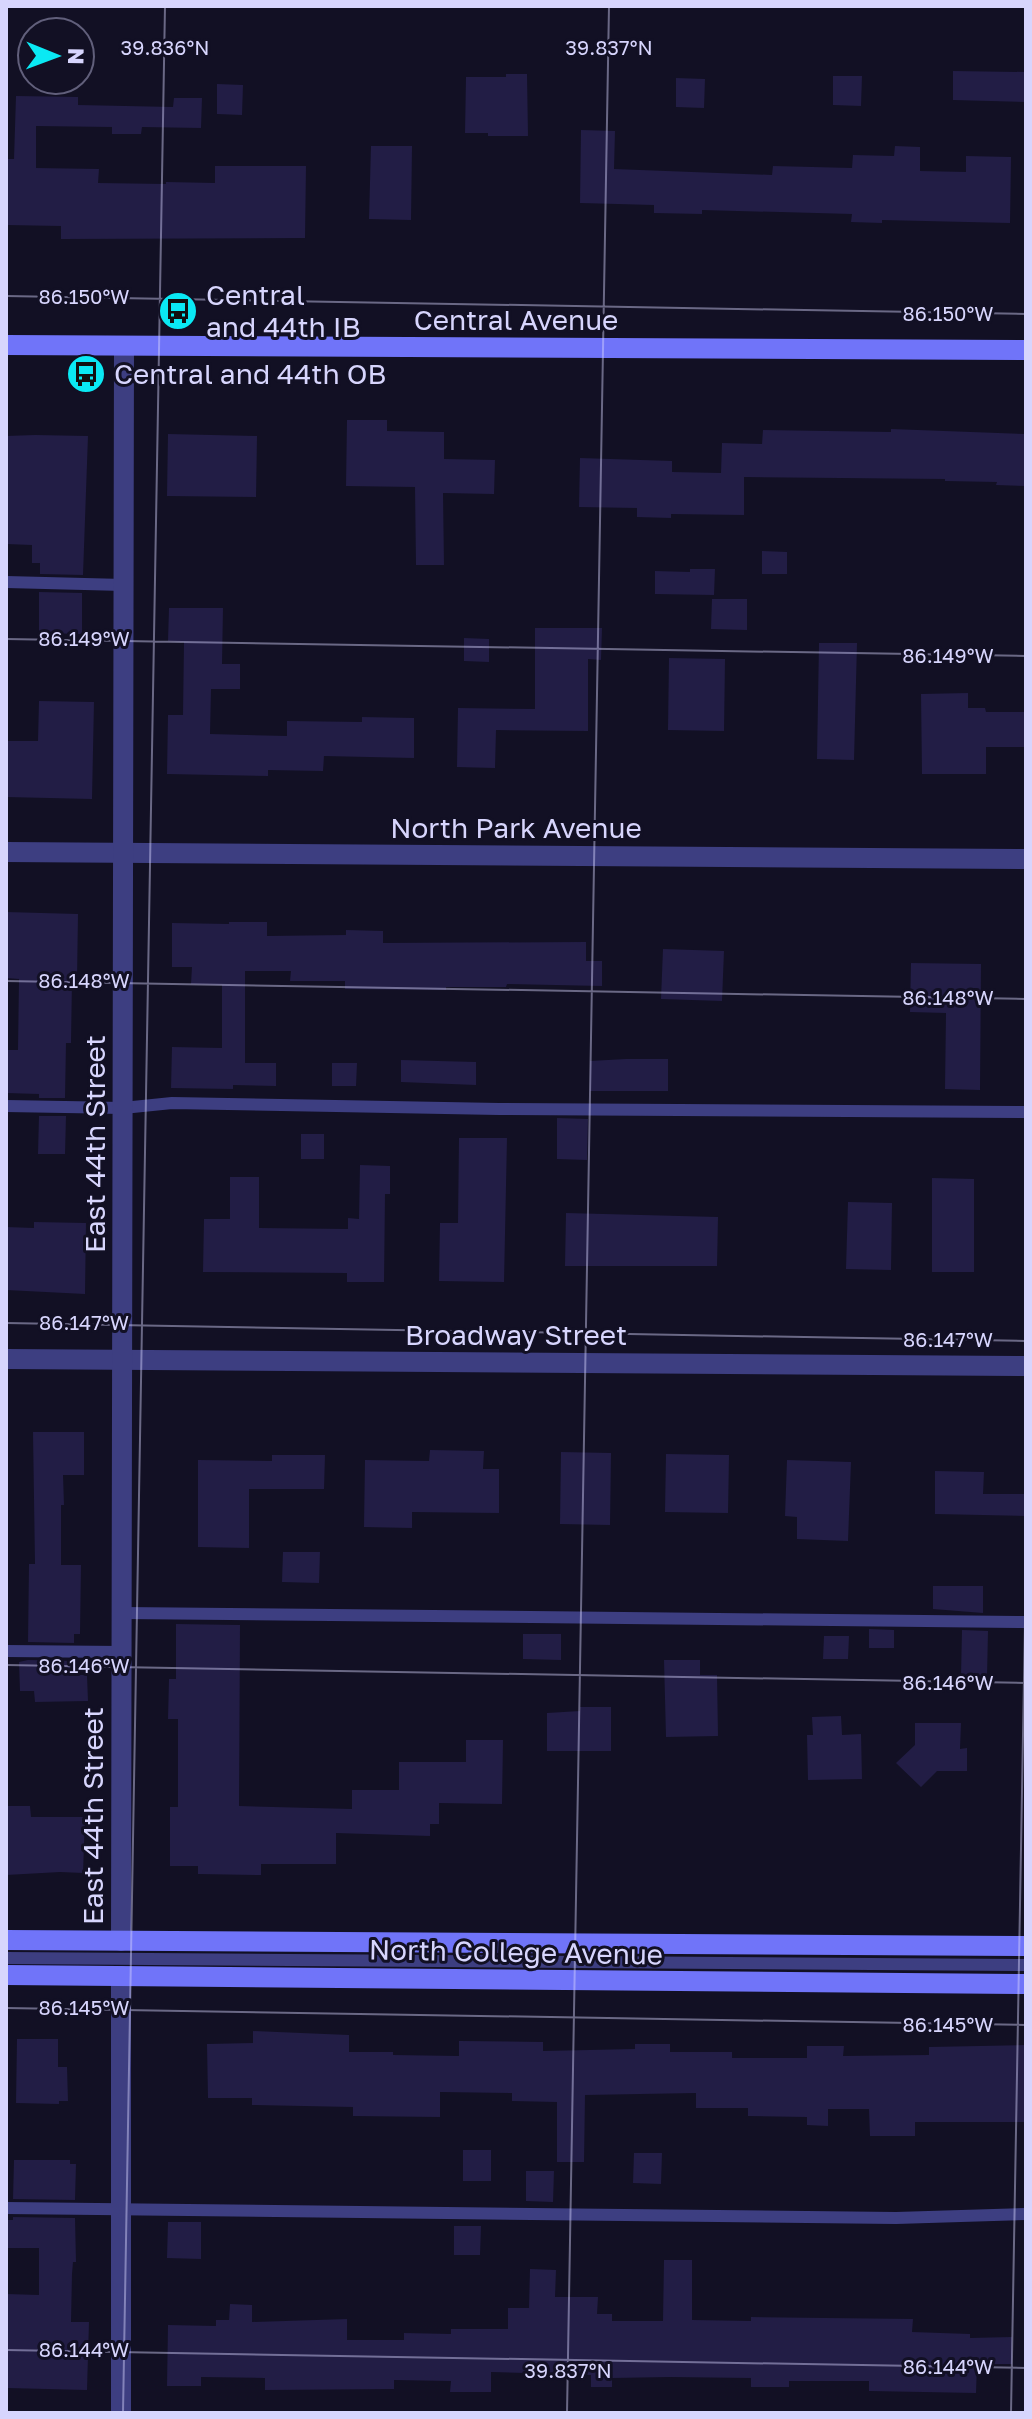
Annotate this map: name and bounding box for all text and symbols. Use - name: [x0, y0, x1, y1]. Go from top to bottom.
- north arrow: [16, 16, 96, 96]
- text: 39.836°N: [121, 35, 209, 59]
- text: 39.837°N: [565, 35, 653, 59]
- text: N: [63, 48, 90, 65]
- place label: Central and 44th IB: [206, 278, 360, 343]
- text: 86.150°W: [39, 284, 130, 308]
- bus stop icon: Central and 44th IB: [157, 290, 199, 332]
- text: 86.150°W: [903, 301, 994, 325]
- street label: Central Avenue: [414, 303, 618, 336]
- bus stop icon: Central and 44th OB: [65, 353, 107, 395]
- place label: Central and 44th OB: [114, 357, 386, 390]
- text: 86.149°W: [38, 626, 130, 650]
- text: 86.149°W: [902, 643, 994, 667]
- street label: North Park Avenue: [390, 811, 642, 844]
- text: 86.148°W: [38, 968, 130, 992]
- text: 86.148°W: [902, 985, 994, 1009]
- street label: East 44th Street: [78, 1035, 111, 1253]
- text: 86.147°W: [39, 1310, 129, 1334]
- street label: Broadway Street: [405, 1318, 627, 1351]
- text: 86.147°W: [903, 1327, 993, 1351]
- text: 86.146°W: [38, 1653, 130, 1677]
- text: 86.146°W: [902, 1670, 994, 1694]
- street label: East 44th Street: [76, 1707, 109, 1925]
- street label: North College Avenue: [369, 1932, 663, 1971]
- text: 86.145°W: [39, 1995, 129, 2019]
- text: 86.145°W: [903, 2012, 993, 2036]
- text: 86.144°W: [39, 2337, 129, 2361]
- text: 86.144°W: [903, 2354, 993, 2378]
- text: 39.837°N: [524, 2358, 612, 2382]

